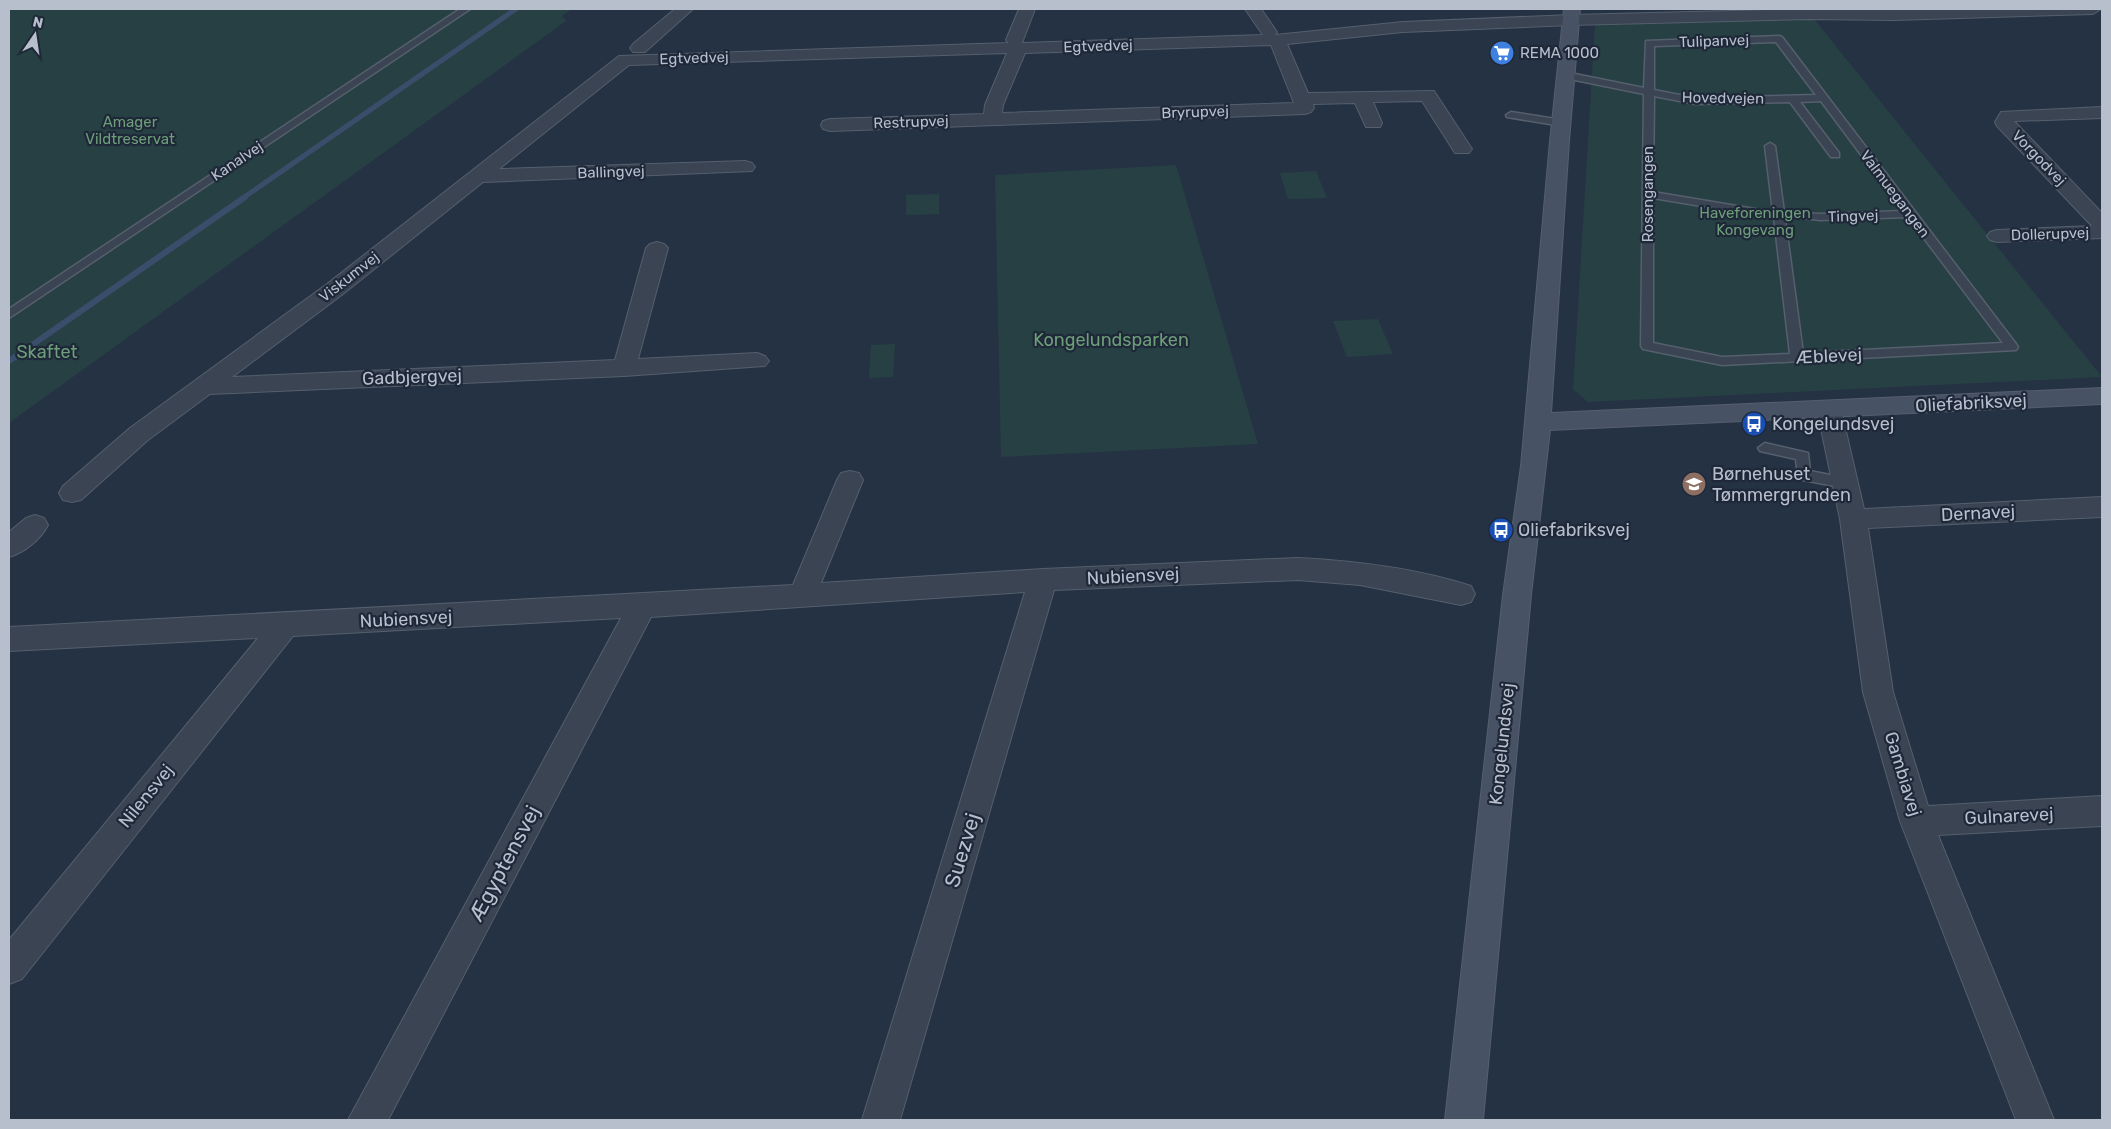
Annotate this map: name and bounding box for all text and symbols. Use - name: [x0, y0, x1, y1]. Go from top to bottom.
- north arrow: [10, 10, 60, 60]
- text: N: [31, 13, 45, 32]
- street label: Tulipanvej: [1679, 31, 1749, 51]
- street label: Egtvedvej: [1063, 36, 1133, 56]
- supermarket icon: REMA 1000: [1489, 40, 1515, 66]
- place label: REMA 1000: [1520, 44, 1599, 62]
- street label: Egtvedvej: [659, 48, 729, 68]
- street label: Hovedvejen: [1682, 88, 1764, 108]
- street label: Bryrupvej: [1161, 102, 1229, 122]
- street label: Restrupvej: [873, 112, 949, 132]
- park label: Amager Vildtreservat: [85, 113, 175, 148]
- street label: Vorgodvej: [2008, 127, 2070, 189]
- street label: Kanalvej: [208, 137, 266, 185]
- street label: Rosengangen: [1639, 146, 1657, 242]
- street label: Valmuegangen: [1856, 147, 1934, 241]
- street label: Ballingvej: [577, 162, 645, 182]
- park label: Haveforeningen Kongevang: [1699, 204, 1811, 239]
- street label: Tingvej: [1827, 206, 1879, 226]
- street label: Dollerupvej: [2011, 224, 2089, 244]
- street label: Viskumvej: [315, 248, 383, 306]
- park label: Kongelundsparken: [1033, 329, 1189, 351]
- park label: Skaftet: [16, 341, 78, 363]
- street label: Æblevej: [1795, 343, 1863, 369]
- street label: Gadbjergvej: [362, 364, 462, 390]
- street label: Oliefabriksvej: [1915, 389, 2027, 417]
- bus stop icon: Kongelundsvej: [1741, 411, 1767, 437]
- place label: Kongelundsvej: [1772, 413, 1894, 435]
- place label: Børnehuset Tømmergrunden: [1712, 463, 1851, 506]
- school or university icon: Børnehuset Tømmergrunden: [1681, 471, 1707, 497]
- street label: Dernavej: [1940, 500, 2016, 526]
- bus stop icon: Oliefabriksvej: [1488, 517, 1514, 543]
- place label: Oliefabriksvej: [1518, 519, 1630, 541]
- street label: Nubiensvej: [1086, 563, 1180, 589]
- street label: Nubiensvej: [359, 606, 453, 632]
- street label: Kongelundsvej: [1485, 682, 1519, 806]
- street label: Gambiavej: [1880, 729, 1926, 819]
- street label: Nilensvej: [114, 760, 178, 832]
- street label: Ægyptensvej: [463, 801, 545, 925]
- street label: Gulnarevej: [1964, 803, 2054, 829]
- street label: Suezvej: [939, 810, 985, 890]

